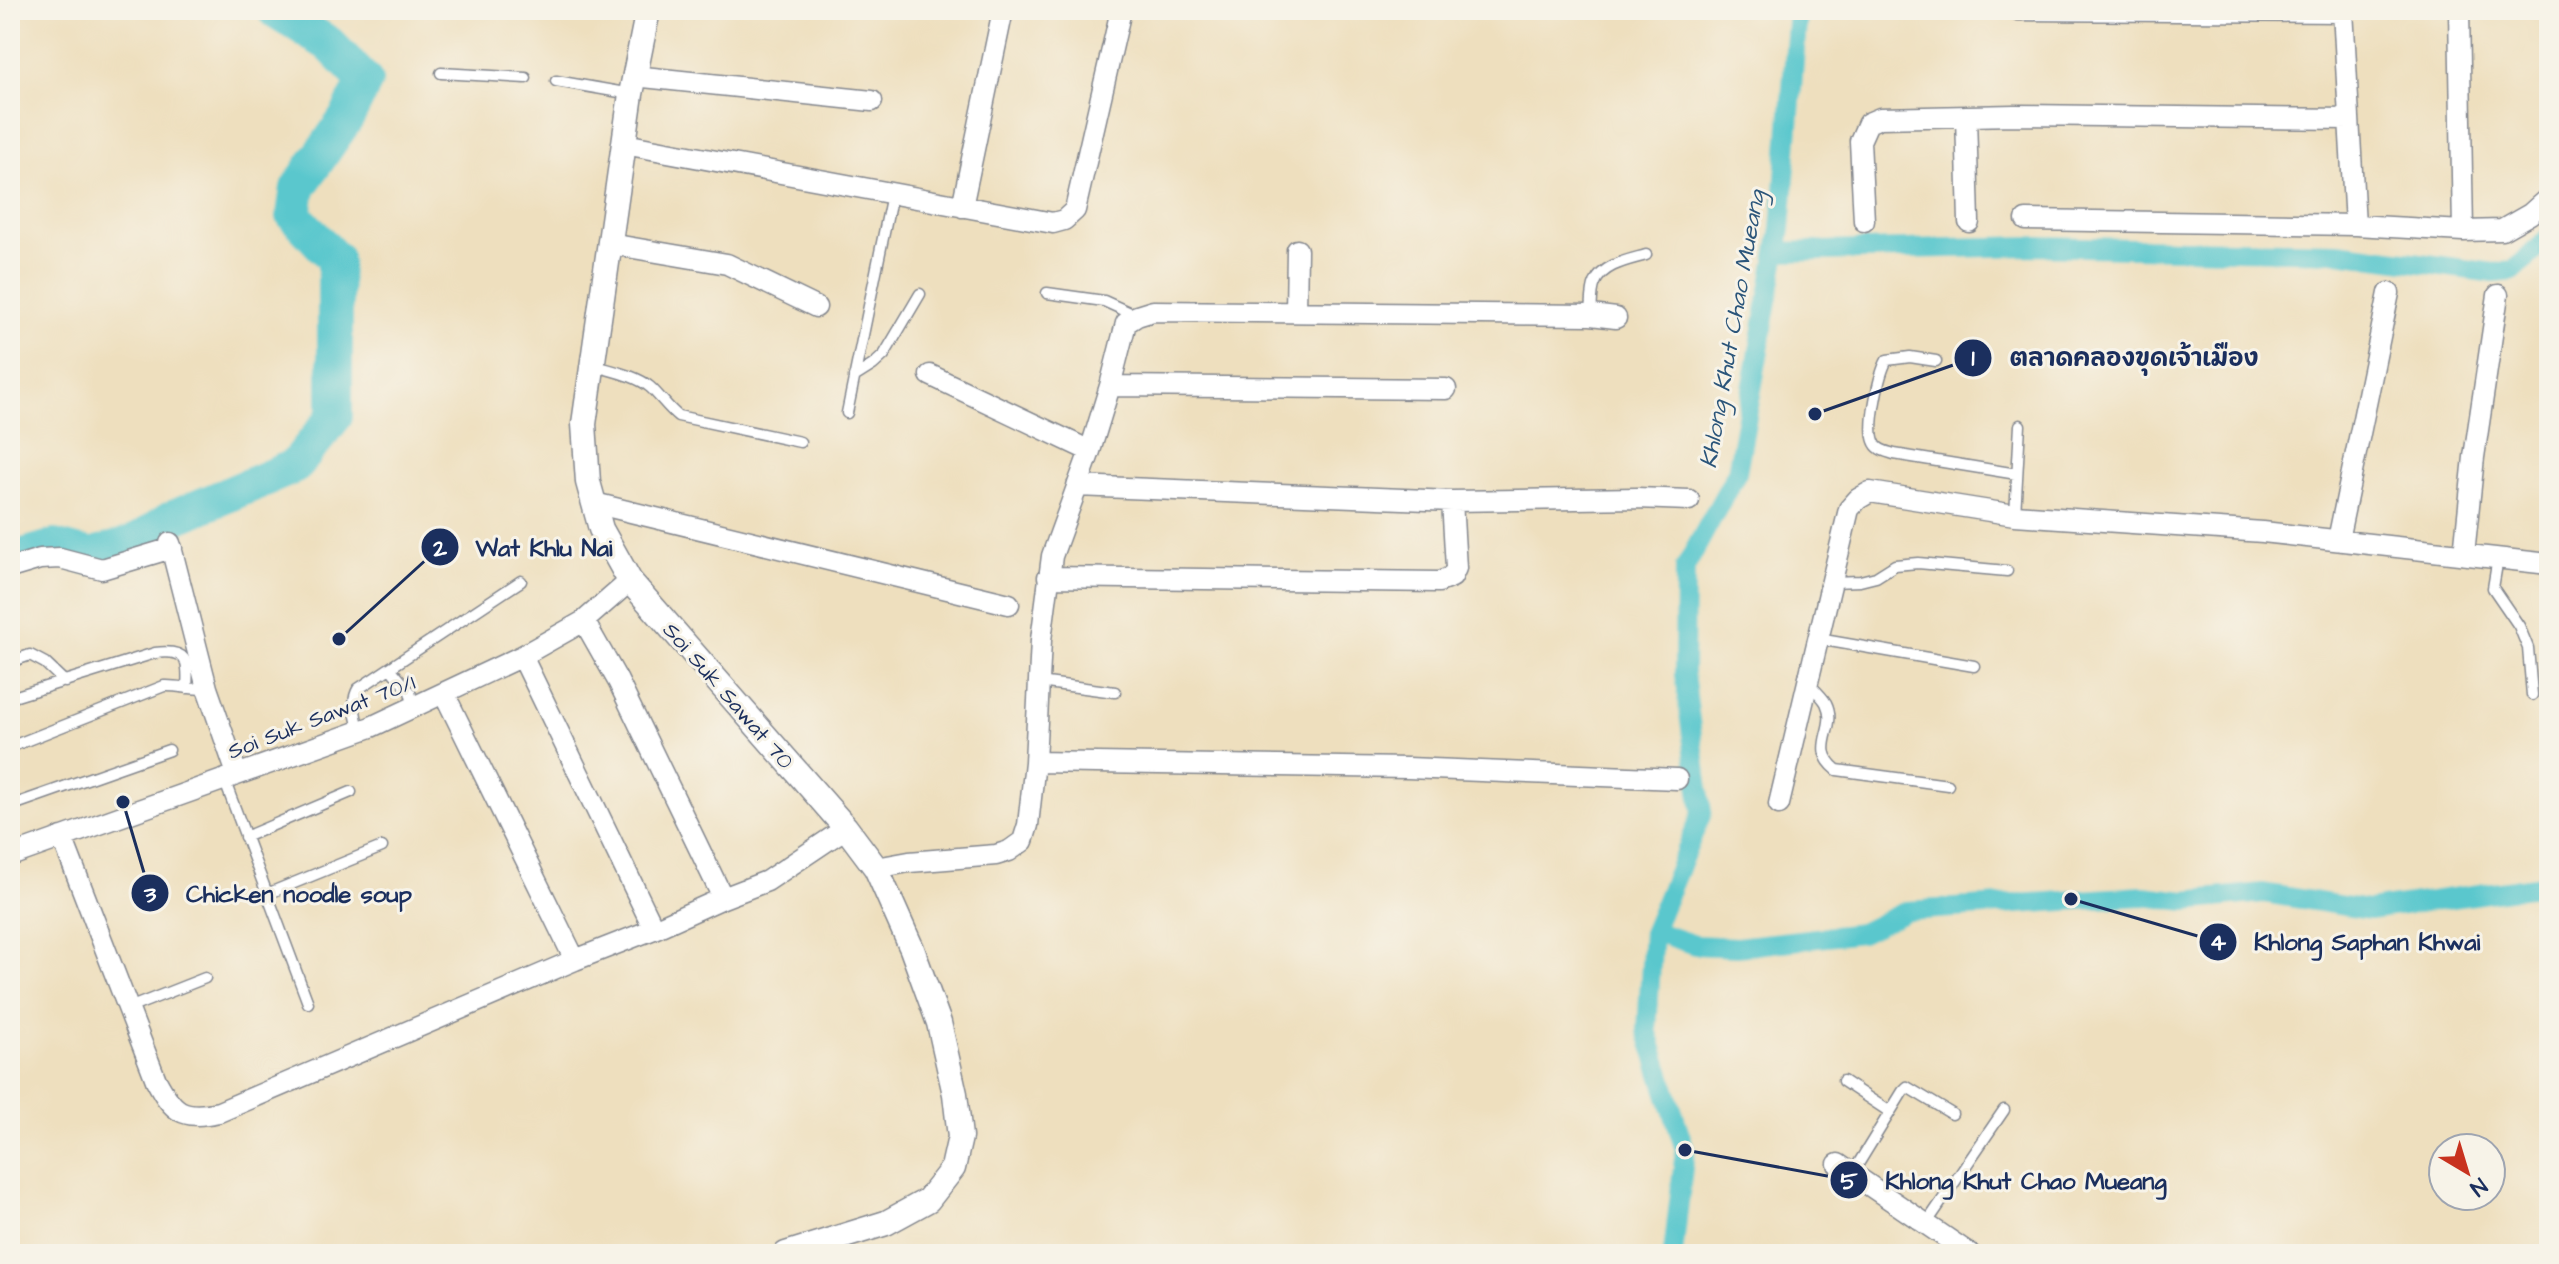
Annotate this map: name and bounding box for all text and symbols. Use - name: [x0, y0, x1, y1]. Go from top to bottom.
- water label: Khlong Khut Chao Mueang: [1692, 186, 1775, 471]
- callout: ตลาดคลองขุดเจ้าเมือง: [1953, 334, 2274, 382]
- text: ตลาดคลองขุดเจ้าเมือง: [2009, 341, 2259, 376]
- text: 1: [1971, 342, 1975, 376]
- callout: Wat Khlu Nai: [420, 523, 629, 571]
- text: 2: [432, 532, 447, 566]
- text: Wat Khlu Nai: [475, 532, 613, 566]
- street label: Soi Suk Sawat 70: [655, 616, 801, 776]
- street label: Soi Suk Sawat 70/1: [223, 667, 420, 767]
- callout: Chicken noodle soup: [130, 869, 428, 917]
- text: 3: [143, 878, 157, 912]
- text: Chicken noodle soup: [186, 878, 413, 912]
- callout: Khlong Saphan Khwai: [2198, 918, 2496, 966]
- text: 4: [2210, 926, 2227, 960]
- text: Khlong Saphan Khwai: [2254, 926, 2480, 961]
- north arrow: [2427, 1132, 2507, 1212]
- callout: Khlong Khut Chao Mueang: [1829, 1156, 2183, 1204]
- text: 5: [1841, 1165, 1859, 1199]
- text: Khlong Khut Chao Mueang: [1885, 1165, 2167, 1200]
- text: N: [2463, 1170, 2493, 1203]

